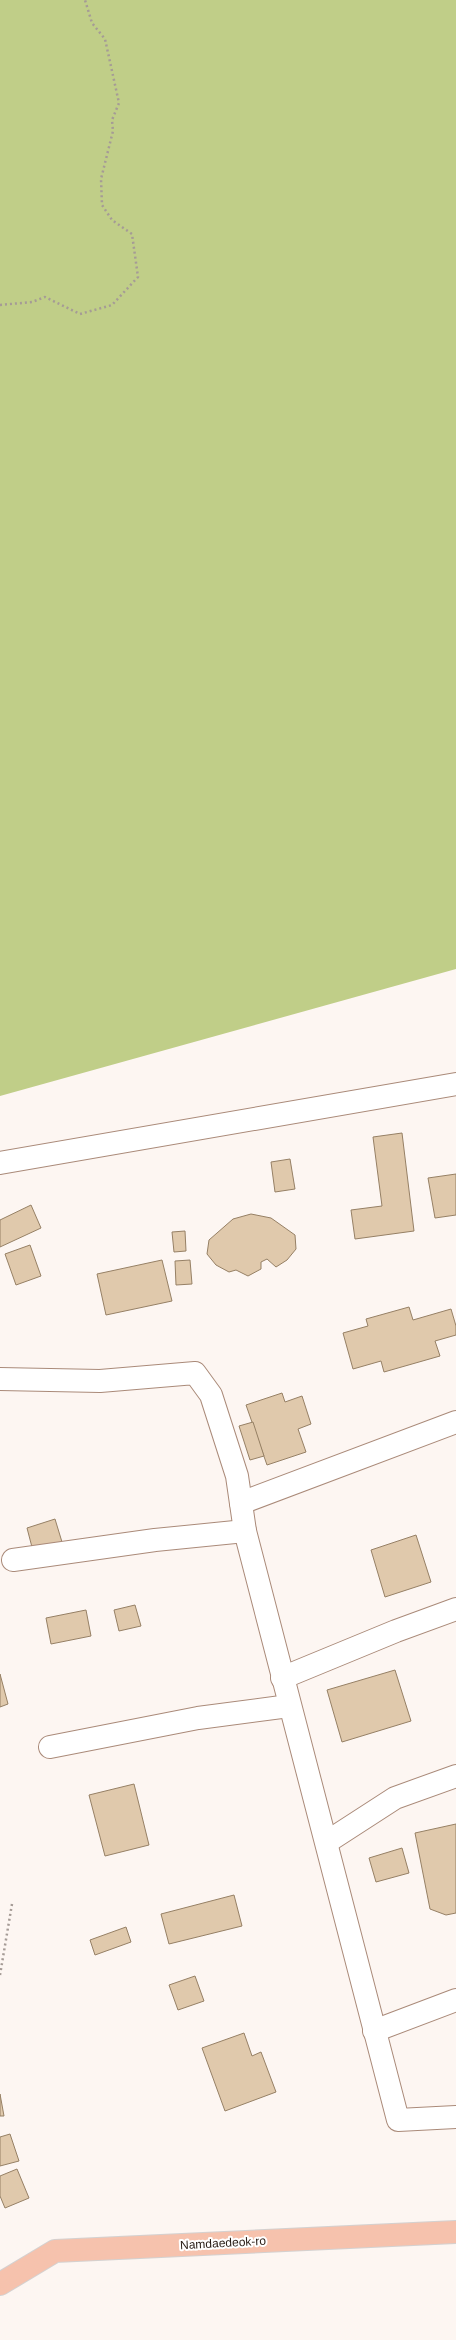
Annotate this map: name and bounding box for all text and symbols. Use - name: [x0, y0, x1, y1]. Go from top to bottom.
- street label: Namdaedeok-ro: [180, 2234, 267, 2252]

